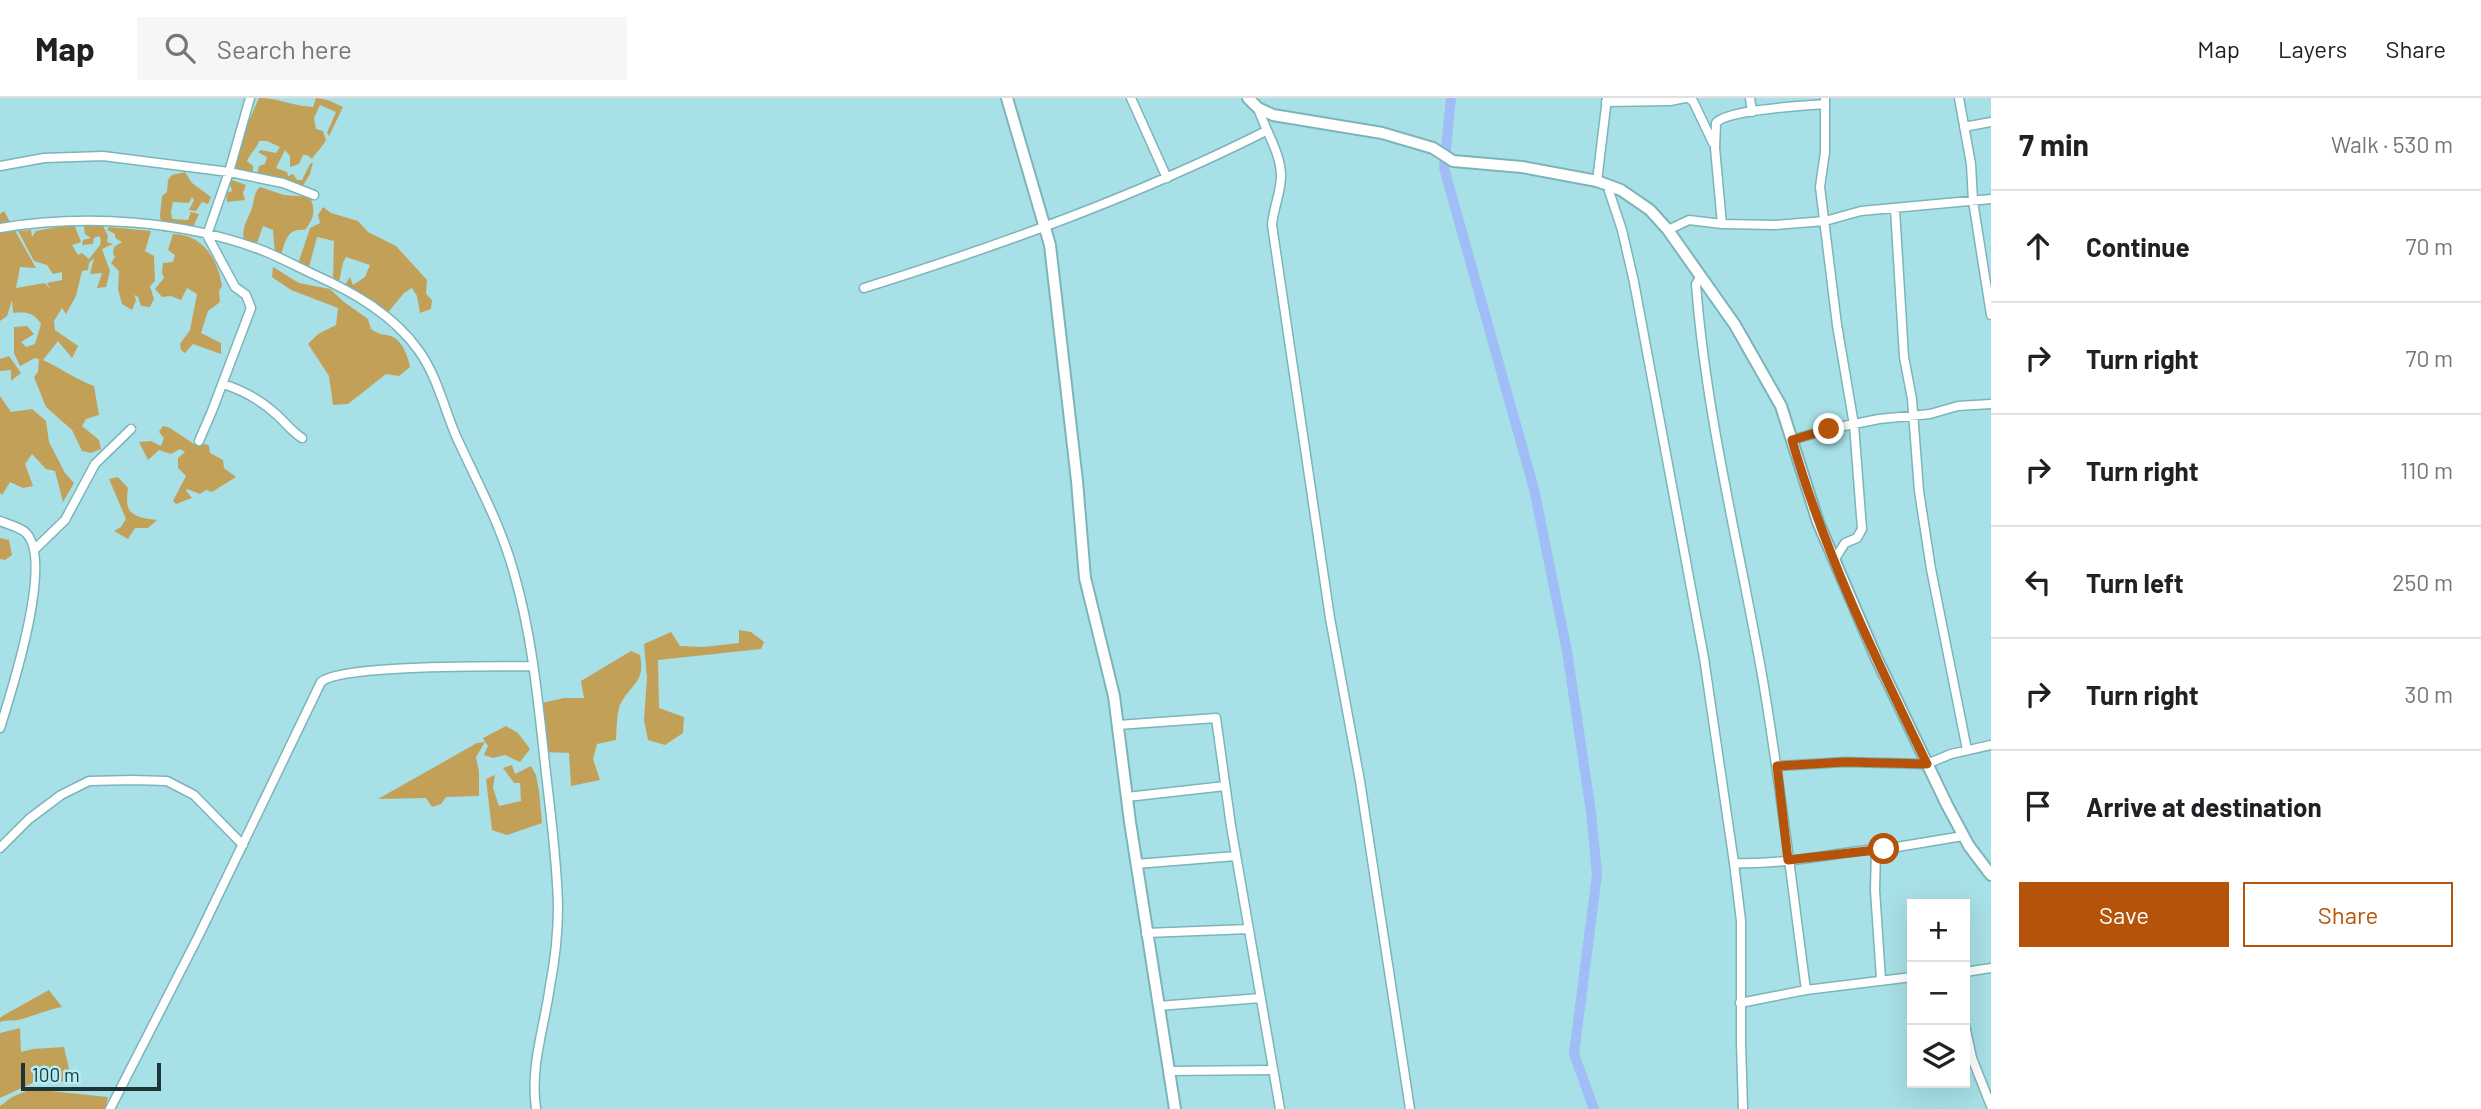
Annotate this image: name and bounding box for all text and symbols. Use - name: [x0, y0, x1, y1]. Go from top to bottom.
- search box: [137, 17, 627, 80]
- text: Map: [35, 28, 95, 68]
- icon: search: [161, 29, 199, 67]
- text: Search here: [217, 33, 352, 64]
- text: Map: [2197, 34, 2240, 63]
- text: Layers: [2278, 34, 2347, 63]
- text: Share: [2385, 34, 2446, 63]
- text: 7 min: [2019, 126, 2089, 162]
- text: Walk · 530 m: [2331, 130, 2453, 158]
- icon: ahead: [2019, 227, 2057, 265]
- text: Continue: [2086, 231, 2190, 262]
- text: 70 m: [2406, 232, 2453, 260]
- icon: right: [2019, 339, 2057, 377]
- text: Turn right: [2086, 343, 2199, 374]
- text: 70 m: [2406, 344, 2453, 372]
- route end: [1813, 413, 1844, 444]
- icon: right: [2019, 451, 2057, 489]
- text: Turn right: [2086, 455, 2199, 486]
- text: 110 m: [2400, 456, 2453, 484]
- icon: left: [2019, 563, 2057, 601]
- text: Turn left: [2086, 567, 2184, 598]
- text: 250 m: [2392, 568, 2453, 596]
- icon: right: [2019, 675, 2057, 713]
- text: Turn right: [2086, 679, 2199, 710]
- text: 30 m: [2405, 680, 2453, 708]
- icon: arrive: [2019, 787, 2057, 825]
- text: Arrive at destination: [2086, 791, 2322, 822]
- route start: [1868, 833, 1899, 864]
- button: Save: [2019, 882, 2229, 947]
- button: Share: [2243, 882, 2453, 947]
- map controls: [1907, 899, 1970, 1088]
- button: +: [1907, 899, 1970, 962]
- button: −: [1907, 962, 1970, 1025]
- button: layers: [1907, 1025, 1970, 1088]
- scale bar: [21, 1060, 161, 1092]
- text: 100 m: [32, 1063, 80, 1086]

